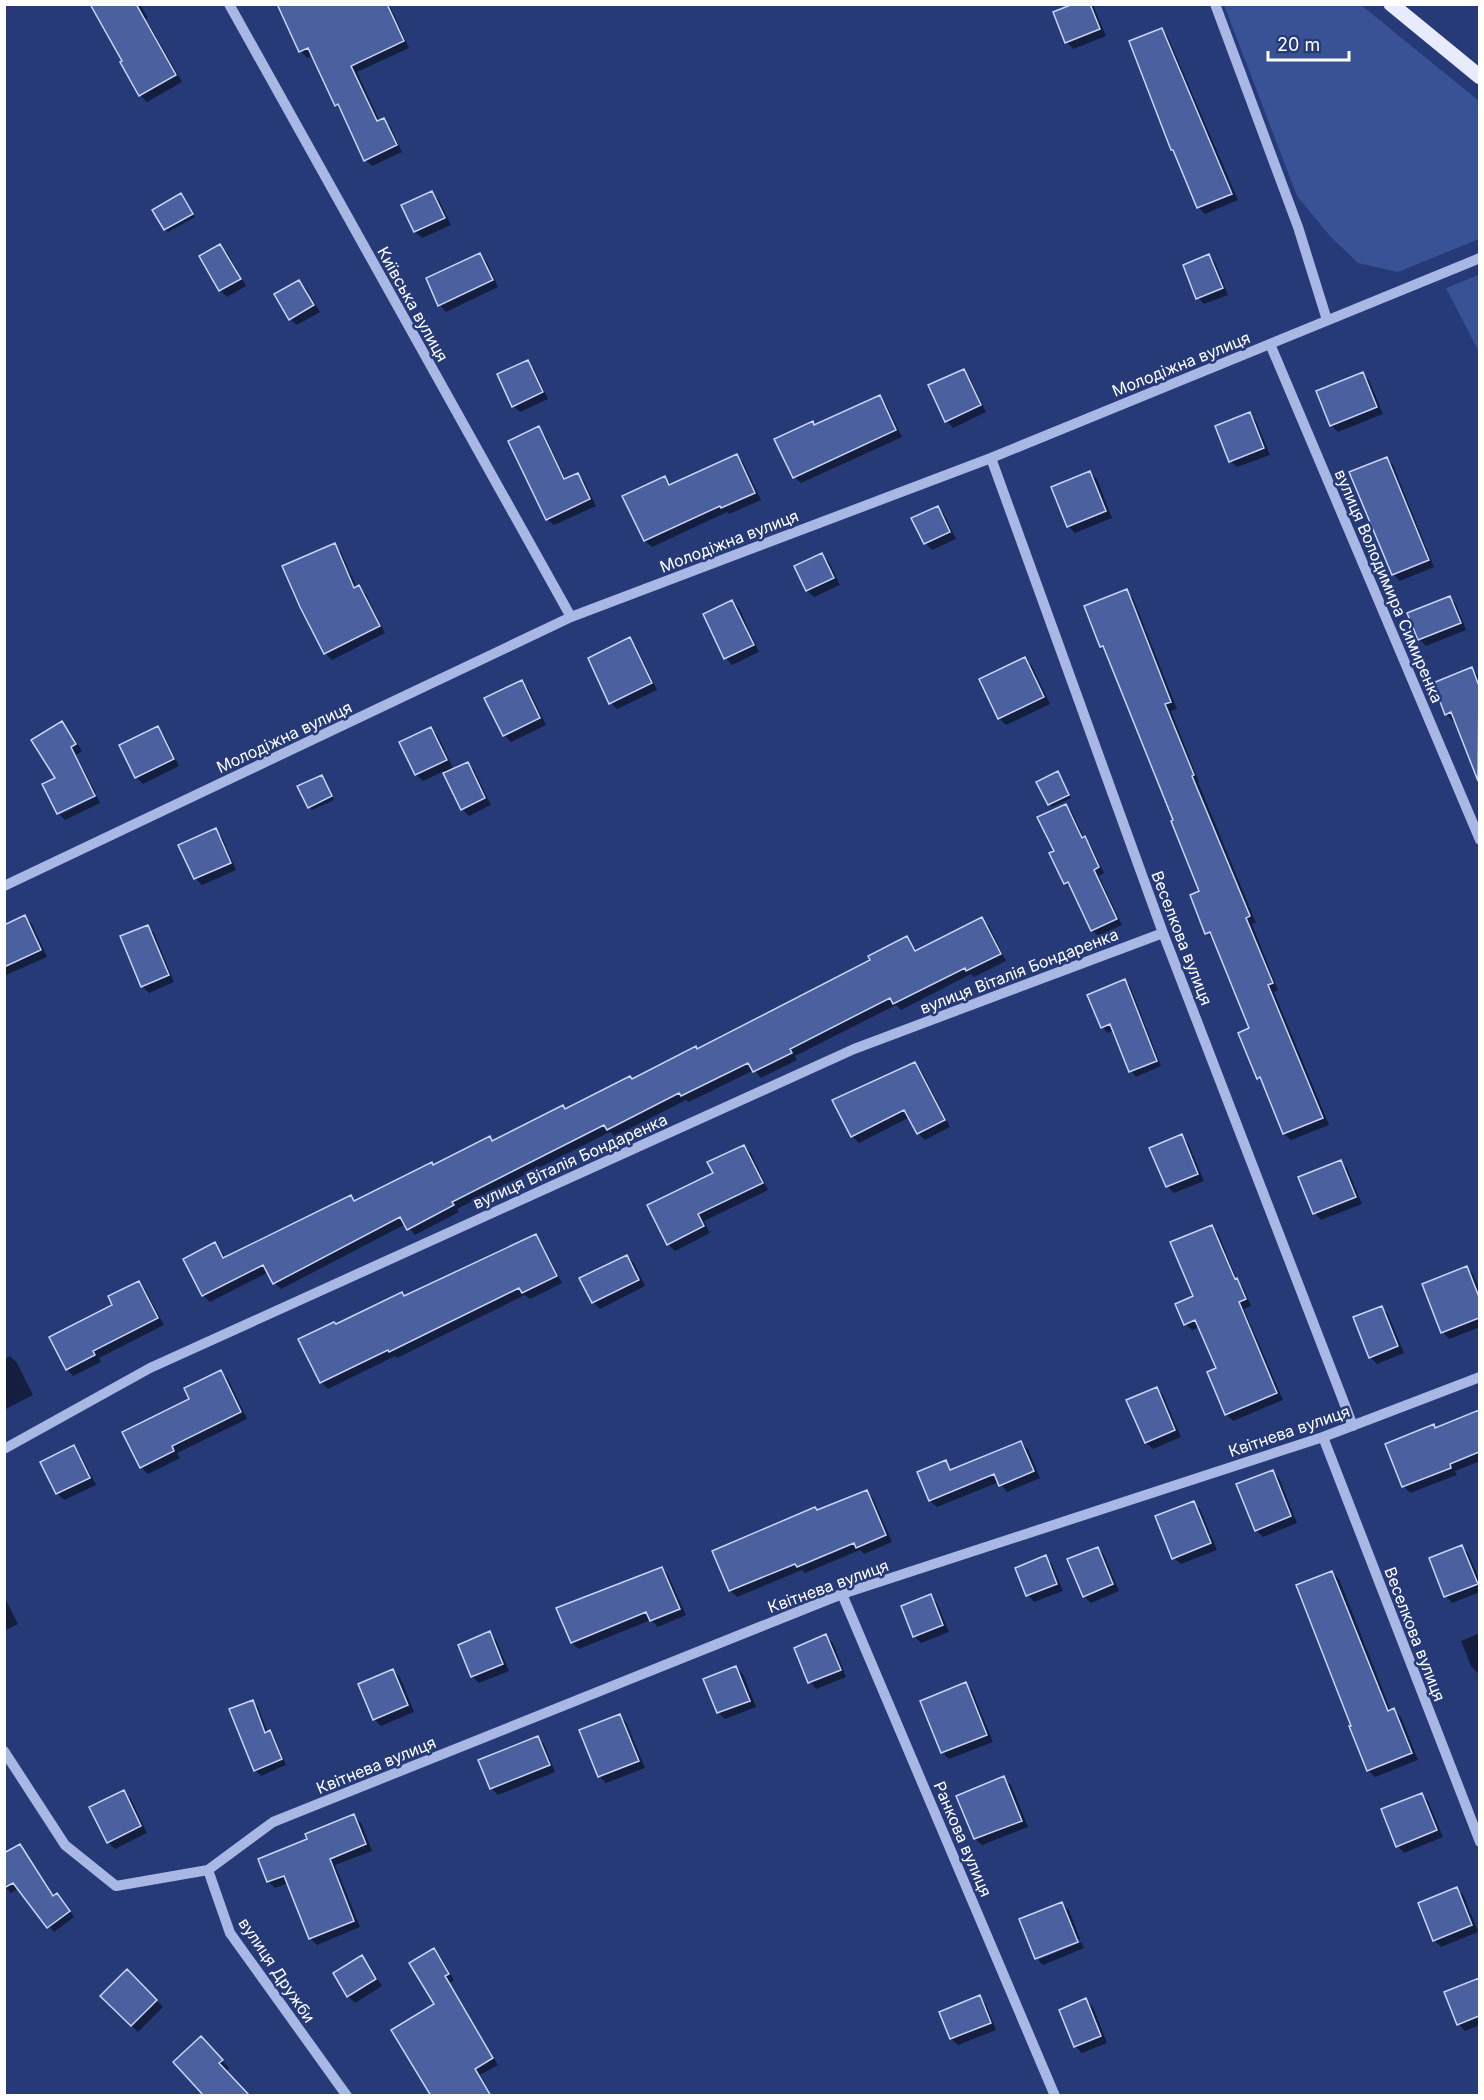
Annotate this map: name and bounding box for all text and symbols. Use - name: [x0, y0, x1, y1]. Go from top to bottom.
- scale bar: [1268, 24, 1349, 62]
- text: 20 m: [1277, 34, 1320, 55]
- street label: Київська вулиця: [373, 243, 453, 365]
- street label: Молодіжна вулиця: [1109, 327, 1253, 401]
- street label: вулиця Володимира Симиренка: [1331, 466, 1447, 706]
- street label: Молодіжна вулиця: [657, 505, 801, 577]
- street label: Молодіжна вулиця: [213, 697, 355, 777]
- street label: Веселкова вулиця: [1147, 868, 1217, 1008]
- street label: вулиця Віталія Бондаренка: [917, 924, 1121, 1018]
- street label: вулиця Віталія Бондаренка: [470, 1109, 670, 1213]
- street label: Квітнева вулиця: [1226, 1401, 1352, 1461]
- street label: Квітнева вулиця: [765, 1555, 891, 1617]
- street label: Веселкова вулиця: [1380, 1564, 1450, 1704]
- street label: Квітнева вулиця: [313, 1732, 439, 1798]
- street label: Ранкова вулиця: [930, 1778, 996, 1900]
- street label: вулиця Дружби: [234, 1914, 320, 2026]

